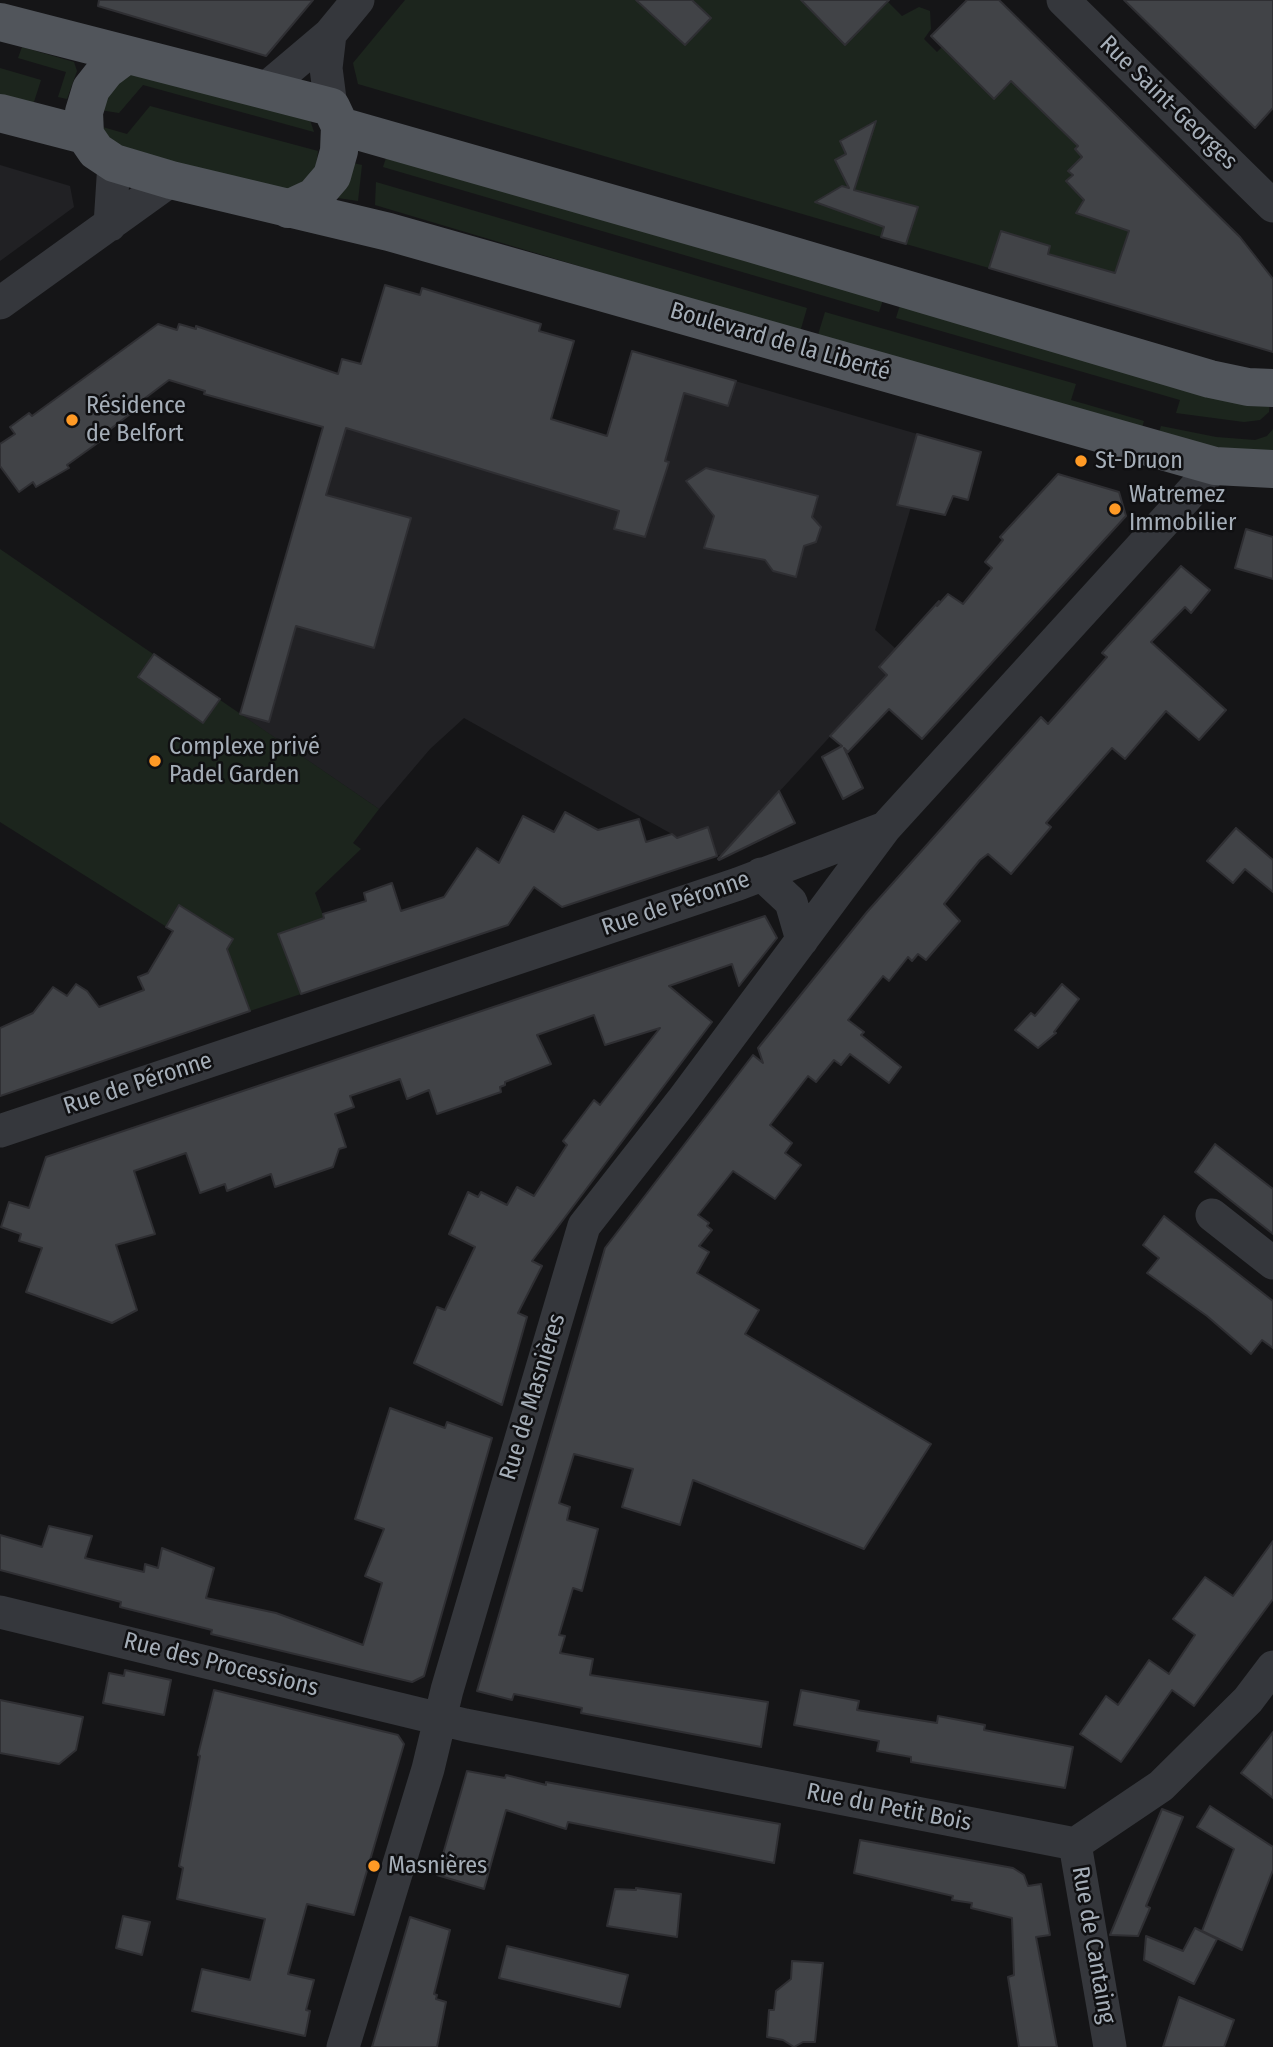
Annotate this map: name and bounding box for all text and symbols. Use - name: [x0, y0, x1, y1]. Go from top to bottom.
- street label: Rue Saint-Georges: [1093, 30, 1243, 176]
- street label: Boulevard de la Liberté: [667, 297, 893, 387]
- place label: Résidence de Belfort: [86, 392, 186, 448]
- marker: Résidence de Belfort: [64, 412, 80, 428]
- place label: St-Druon: [1095, 447, 1183, 475]
- marker: St-Druon: [1073, 453, 1089, 469]
- place label: Watremez Immobilier: [1129, 481, 1236, 537]
- marker: Watremez Immobilier: [1107, 501, 1123, 517]
- place label: Complexe privé Padel Garden: [169, 733, 320, 789]
- marker: Complexe privé Padel Garden: [147, 753, 163, 769]
- street label: Rue de Péronne: [598, 865, 754, 943]
- street label: Rue de Péronne: [60, 1046, 216, 1122]
- street label: Rue de Masnières: [494, 1310, 572, 1484]
- street label: Rue des Processions: [121, 1627, 321, 1703]
- street label: Rue du Petit Bois: [804, 1778, 974, 1838]
- place label: Masnières: [388, 1852, 487, 1880]
- marker: Masnières: [366, 1858, 382, 1874]
- street label: Rue de Cantaing: [1065, 1864, 1121, 2026]

